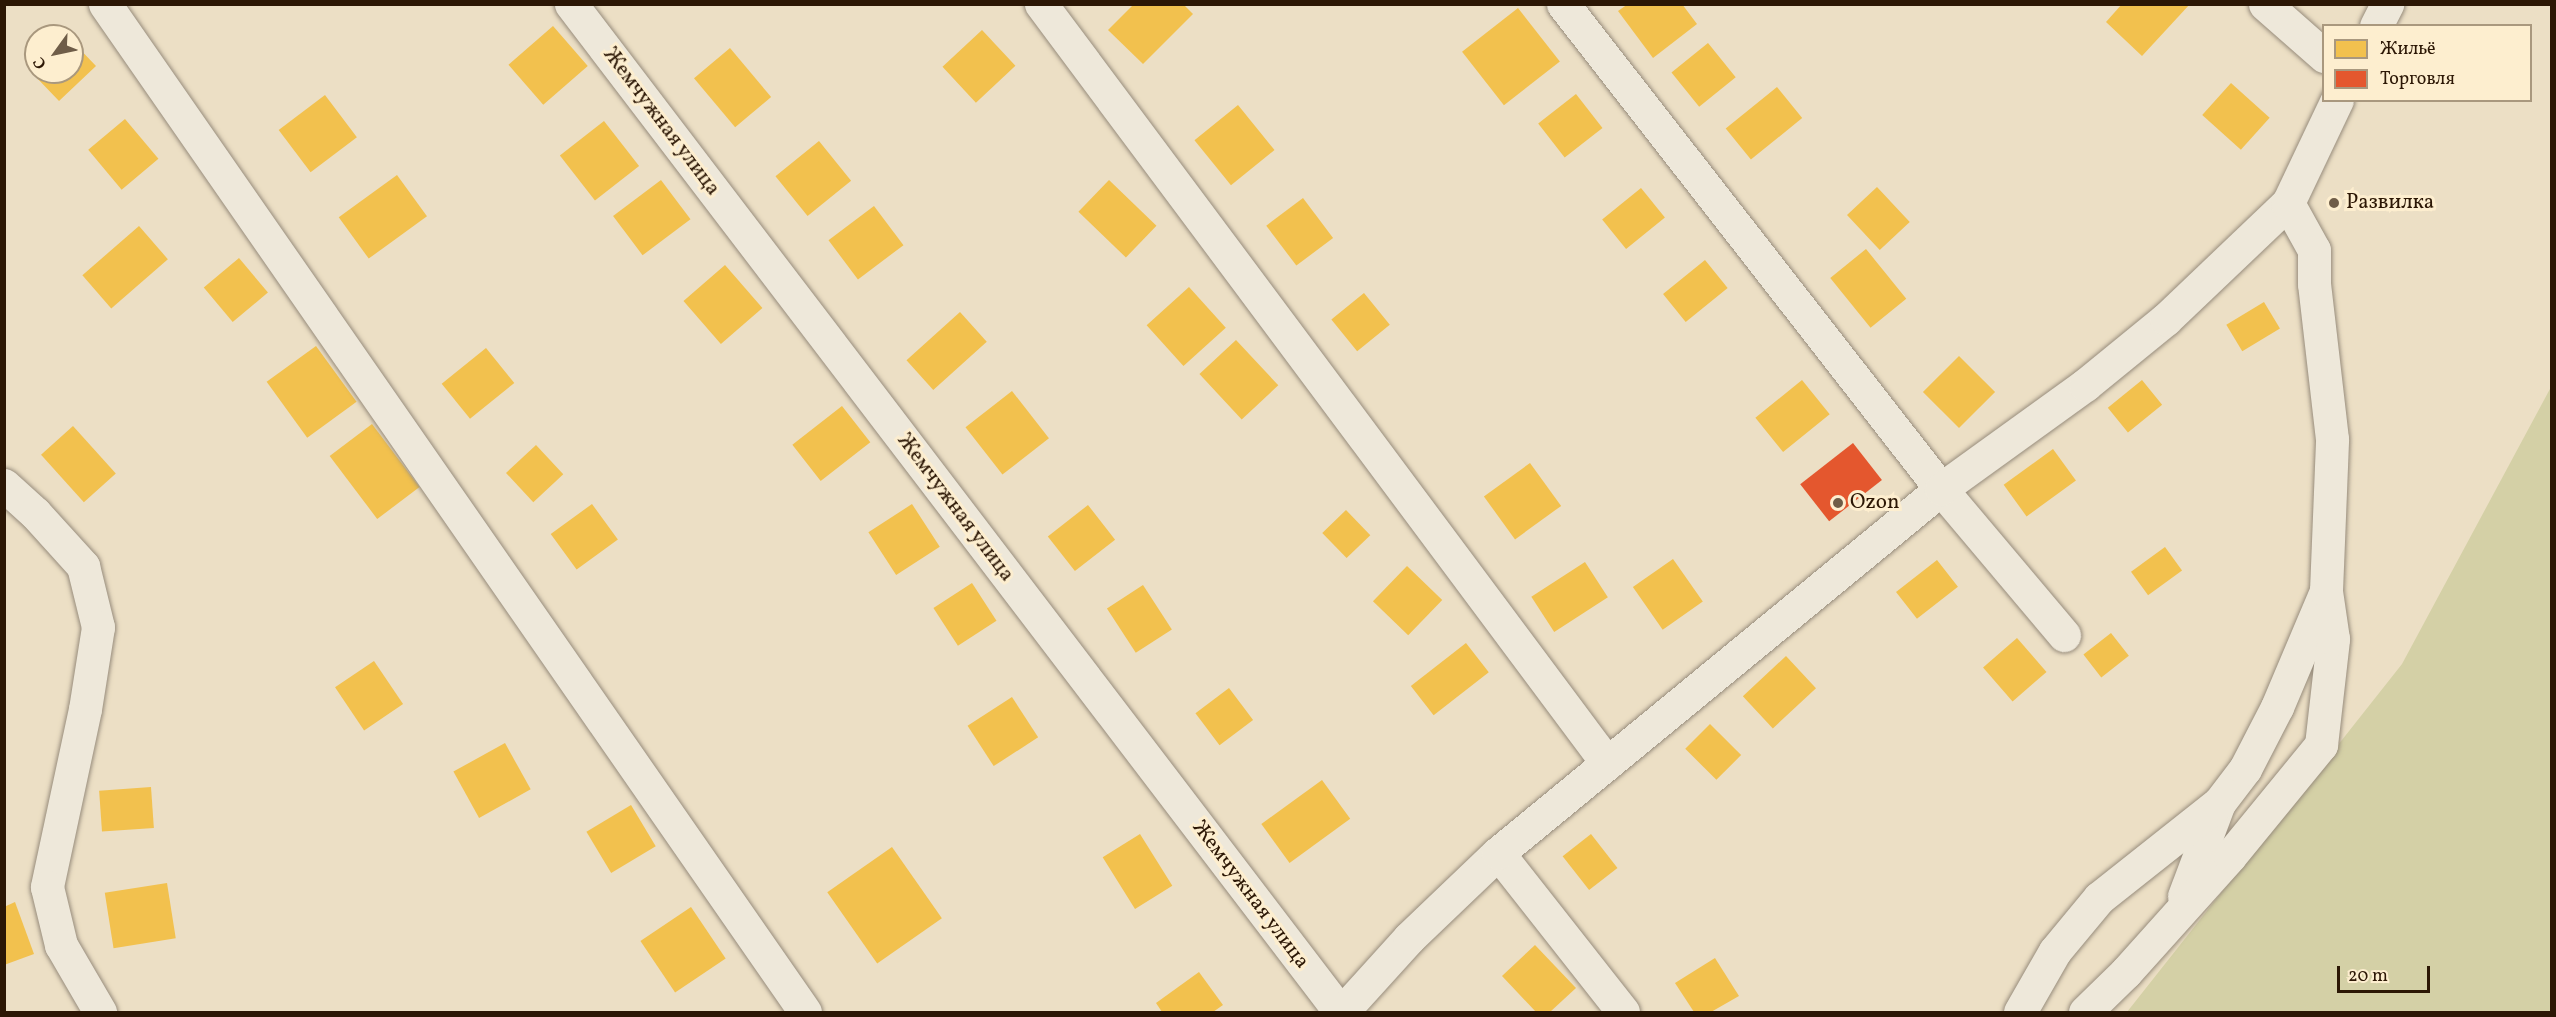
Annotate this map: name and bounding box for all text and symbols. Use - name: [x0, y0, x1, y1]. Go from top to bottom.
- north arrow: [24, 24, 84, 84]
- legend: [2322, 24, 2532, 102]
- text: Жильё: [2380, 37, 2436, 62]
- street label: Жемчужная улица: [597, 43, 725, 201]
- text: С: [29, 52, 53, 73]
- text: Торговля: [2380, 67, 2455, 92]
- place label: Развилка: [2346, 190, 2434, 216]
- marker: Развилка: [2327, 196, 2341, 210]
- street label: Жемчужная улица: [891, 429, 1019, 587]
- place label: Ozon: [1850, 490, 1900, 516]
- marker: Ozon: [1831, 496, 1845, 510]
- street label: Жемчужная улица: [1186, 816, 1314, 974]
- scale bar: [2340, 954, 2433, 992]
- text: 20 m: [2348, 964, 2388, 989]

